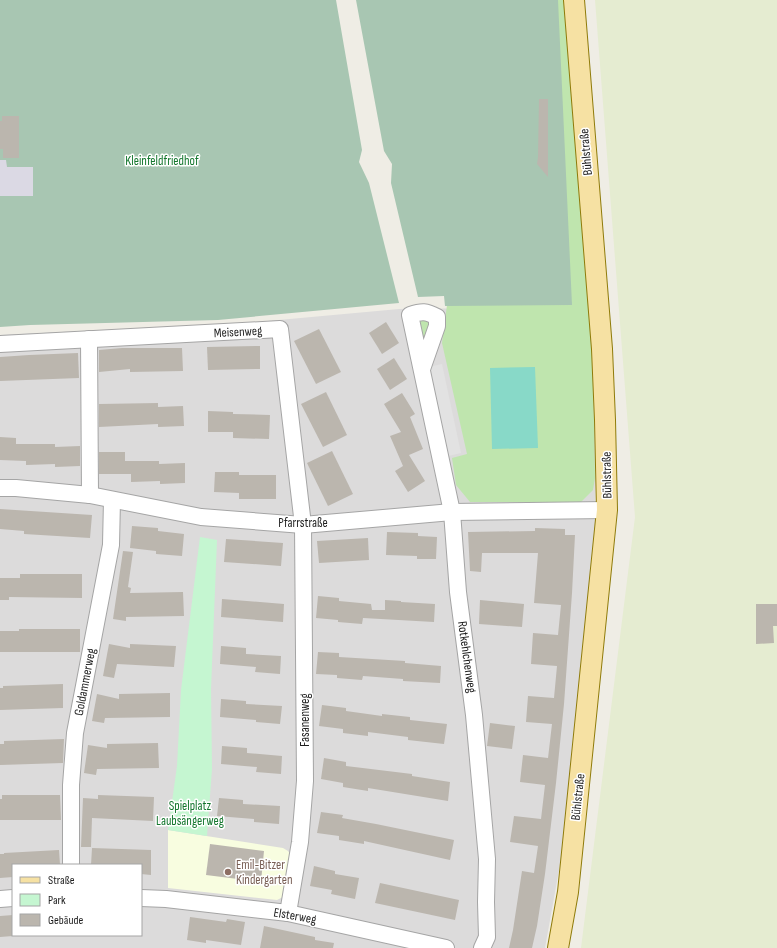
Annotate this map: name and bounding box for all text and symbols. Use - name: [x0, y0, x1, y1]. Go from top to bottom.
- street label: Bühlstraße: [576, 128, 596, 176]
- park label: Kleinfeldfriedhof: [125, 153, 199, 169]
- street label: Meisenweg: [213, 323, 263, 341]
- street label: Bühlstraße: [599, 451, 615, 499]
- street label: Pfarrstraße: [278, 515, 328, 531]
- street label: Rotkehlchenweg: [454, 620, 480, 694]
- street label: Goldammerweg: [71, 647, 99, 717]
- street label: Fasanenweg: [297, 693, 313, 747]
- street label: Bühlstraße: [568, 773, 588, 821]
- park label: Spielplatz Laubsängerweg: [156, 798, 224, 829]
- place label: Emil-Bitzer Kindergarten: [236, 857, 293, 888]
- legend: [12, 864, 142, 936]
- marker: Emil-Bitzer Kindergarten: [223, 867, 233, 877]
- text: Straße: [48, 873, 75, 888]
- text: Park: [48, 893, 66, 908]
- street label: Elsterweg: [272, 904, 318, 928]
- text: Gebäude: [48, 913, 83, 928]

